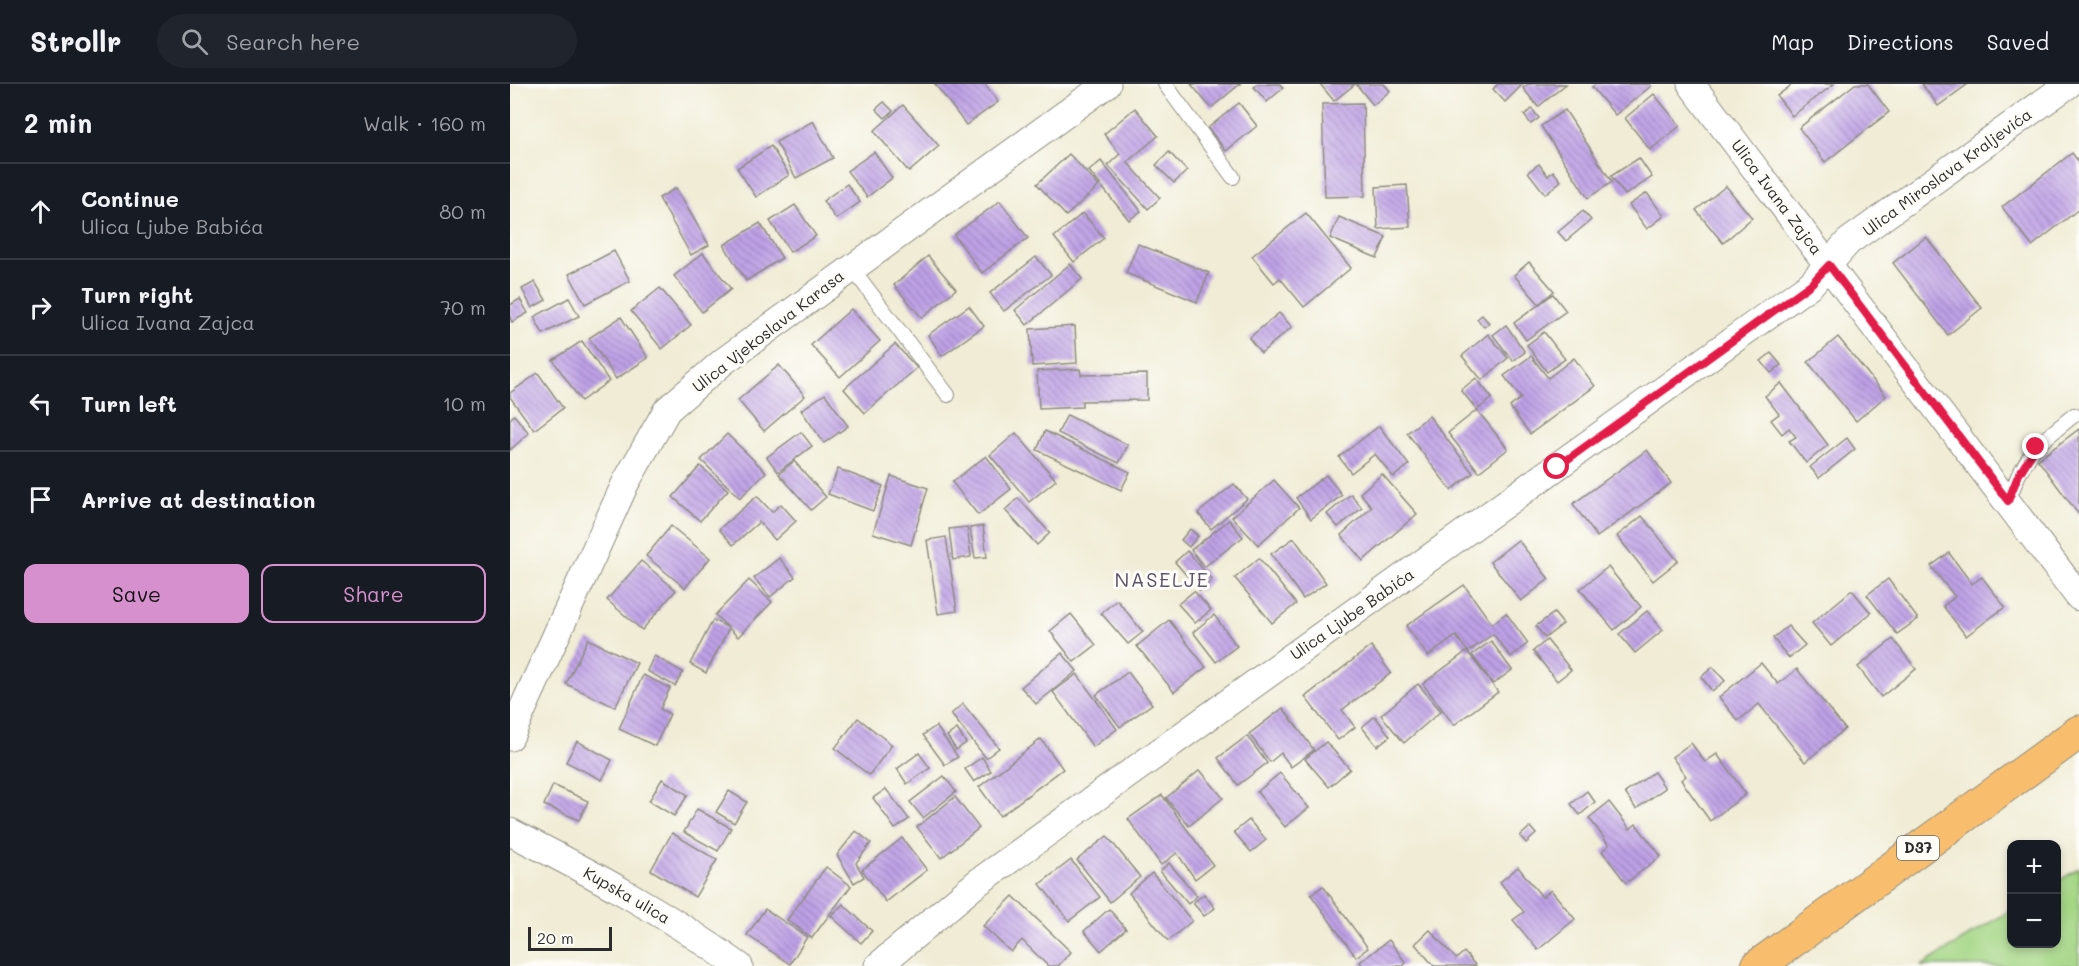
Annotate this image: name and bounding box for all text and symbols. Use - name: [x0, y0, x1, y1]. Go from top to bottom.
- search box: [157, 14, 577, 68]
- text: Strollr: [30, 23, 121, 59]
- icon: search: [178, 25, 211, 58]
- text: Search here: [226, 27, 360, 56]
- text: Map: [1771, 28, 1814, 55]
- text: Directions: [1847, 28, 1954, 55]
- text: Saved: [1987, 28, 2049, 55]
- street label: Ulica Miroslava Kraljevića: [1858, 103, 2036, 240]
- text: 2 min: [24, 106, 92, 140]
- text: Walk · 160 m: [363, 110, 486, 136]
- street label: Ulica Ivana Zajca: [1727, 135, 1828, 259]
- text: Continue: [81, 184, 179, 213]
- icon: ahead: [24, 195, 57, 228]
- text: 80 m: [439, 198, 486, 224]
- text: Ulica Ljube Babića: [81, 213, 264, 239]
- street label: Ulica Vjekoslava Karasa: [688, 265, 848, 396]
- text: Turn right: [81, 280, 193, 309]
- icon: right: [24, 291, 57, 324]
- text: 70 m: [440, 294, 486, 320]
- text: Ulica Ivana Zajca: [81, 309, 255, 335]
- icon: left: [24, 387, 57, 420]
- text: Turn left: [81, 389, 177, 418]
- text: 10 m: [442, 390, 486, 416]
- route end: [2022, 433, 2048, 459]
- route start: [1543, 453, 1569, 479]
- icon: arrive: [24, 483, 57, 516]
- text: Arrive at destination: [81, 485, 316, 514]
- street label: Ulica Ljube Babića: [1286, 563, 1418, 664]
- button: Save: [24, 564, 249, 623]
- button: Share: [261, 564, 486, 623]
- district label: NASELJE: [1115, 566, 1209, 592]
- road number: D37: [1897, 836, 1939, 860]
- map controls: [2007, 840, 2061, 948]
- button: +: [2007, 840, 2061, 894]
- street label: Kupska ulica: [580, 861, 674, 928]
- button: −: [2007, 894, 2061, 948]
- scale bar: [528, 924, 612, 952]
- text: 20 m: [537, 927, 574, 948]

